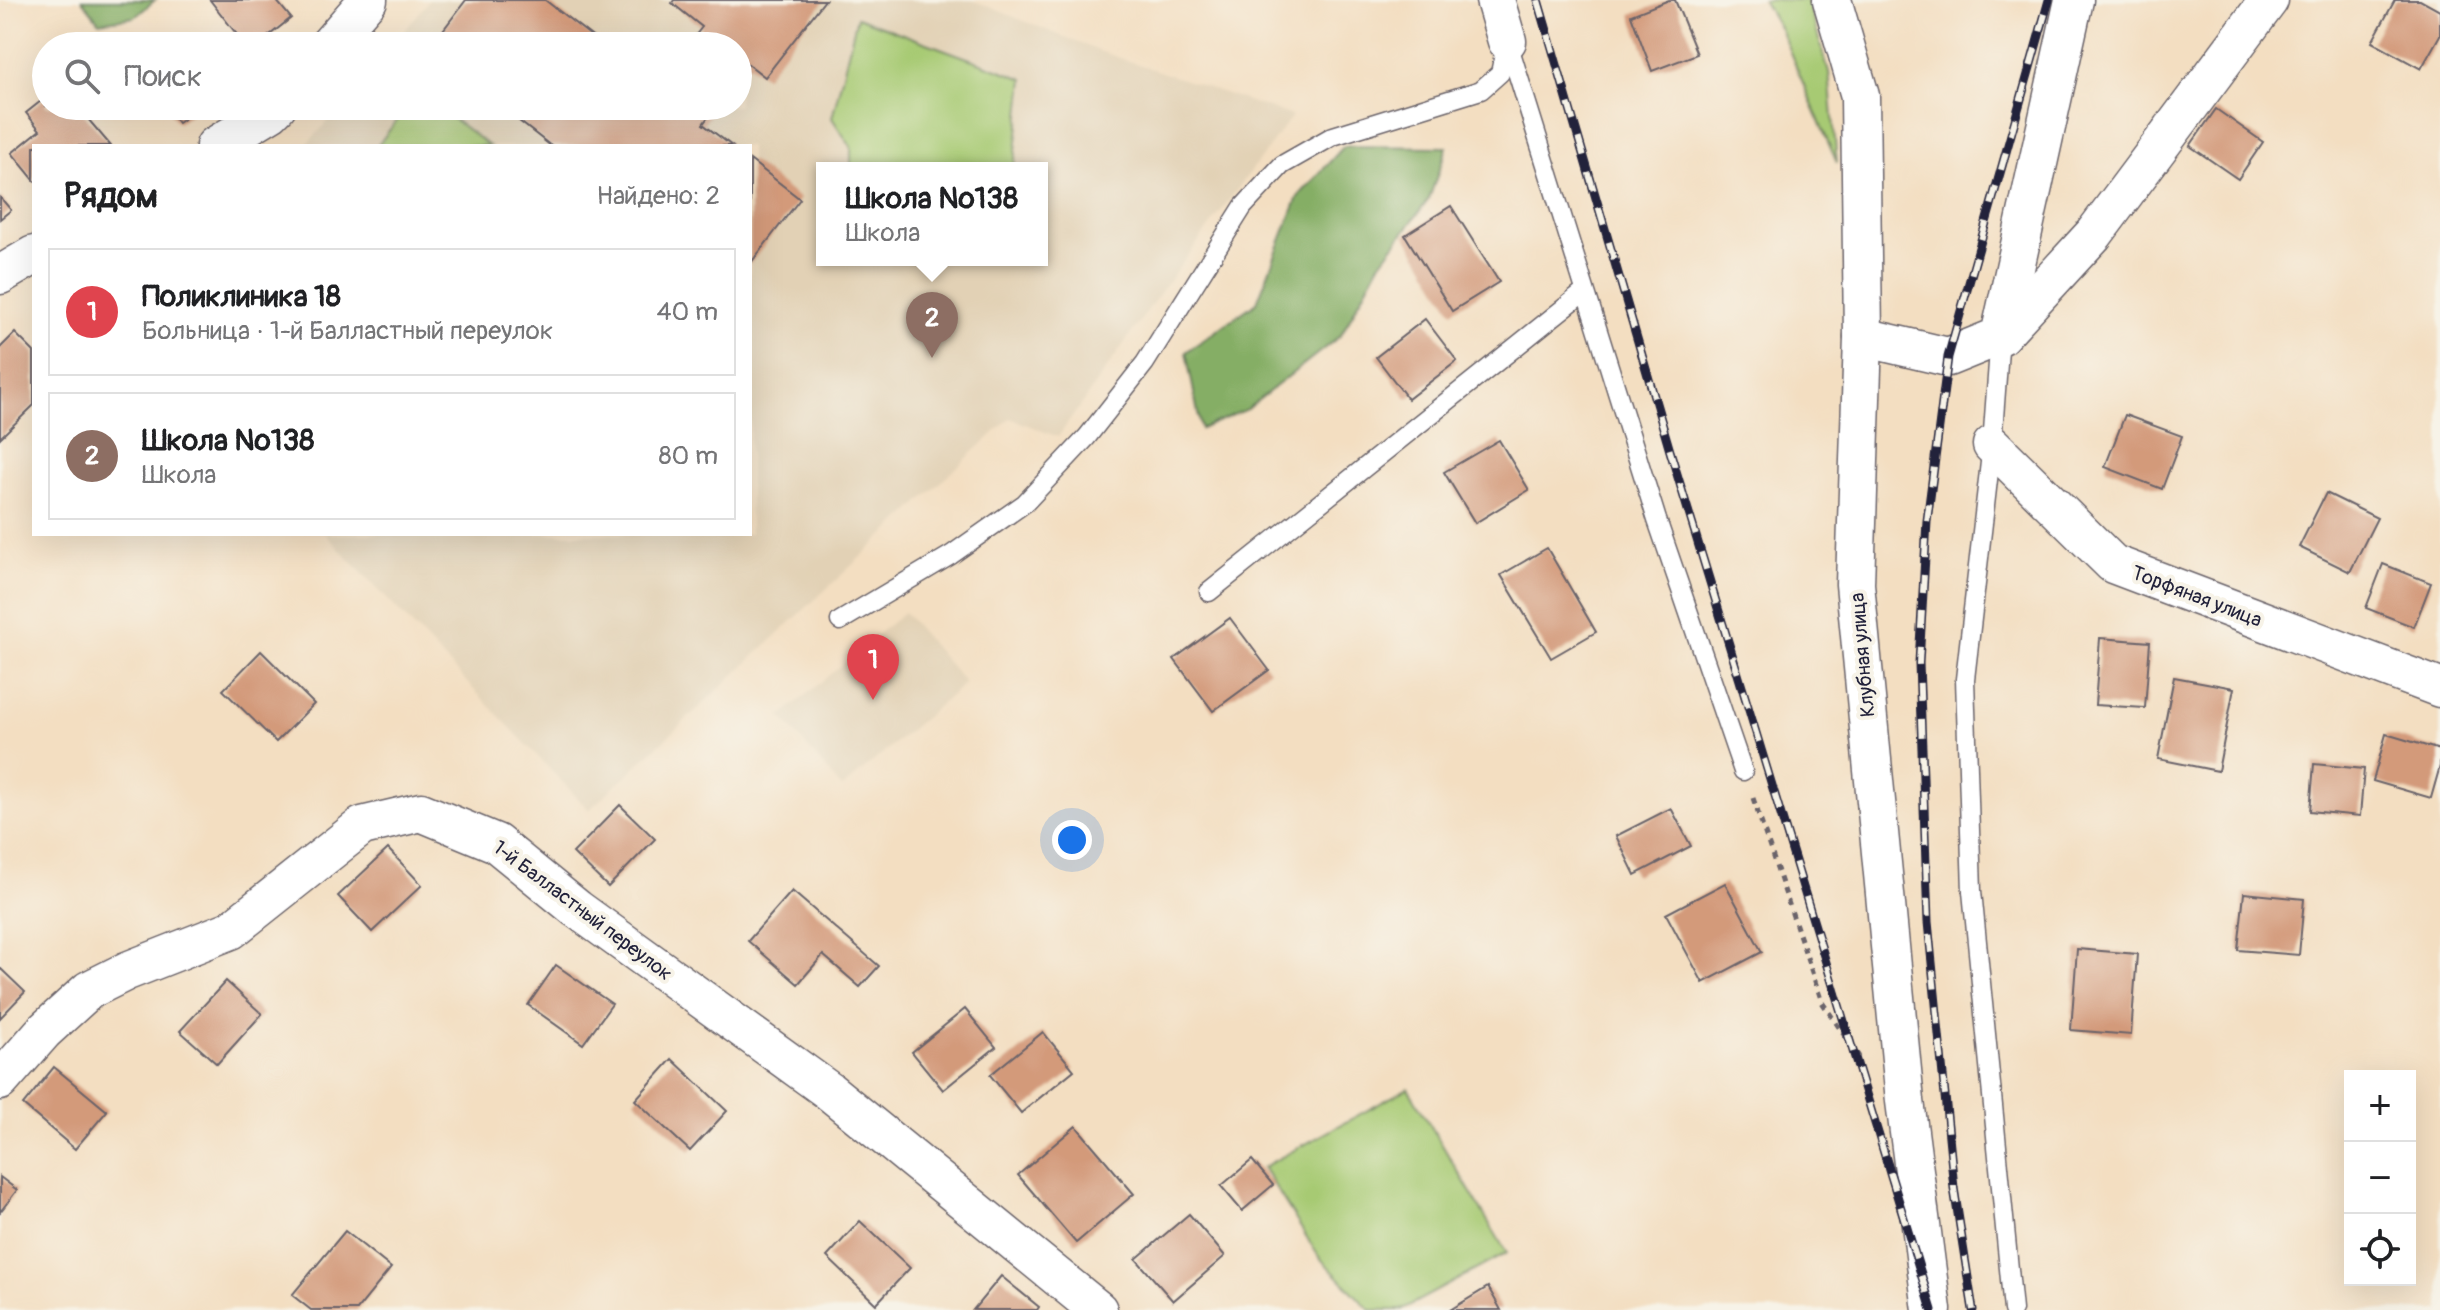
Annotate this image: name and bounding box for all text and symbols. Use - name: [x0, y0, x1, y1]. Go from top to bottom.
- search box: [32, 32, 752, 120]
- icon: search: [60, 54, 104, 98]
- text: Поиск: [124, 58, 202, 95]
- popup: [816, 162, 1048, 266]
- text: Рядом: [64, 175, 158, 218]
- text: Найдено: 2: [596, 180, 720, 212]
- text: Школа №138: [846, 180, 1018, 217]
- text: Школа: [846, 217, 920, 249]
- text: Поликлиника 18: [142, 278, 341, 315]
- pin: 2: [906, 292, 958, 358]
- text: 1: [87, 296, 97, 328]
- text: 40 m: [656, 296, 718, 328]
- text: Больница · 1-й Балластный переулок: [142, 315, 553, 347]
- text: Школа №138: [142, 422, 314, 459]
- text: 2: [85, 440, 99, 472]
- text: 80 m: [658, 440, 718, 472]
- text: Школа: [142, 459, 216, 491]
- street label: Торфяная улица: [2128, 560, 2266, 633]
- street label: Клубная улица: [1845, 592, 1880, 718]
- pin: 1: [847, 634, 899, 700]
- your location: [1052, 820, 1092, 860]
- street label: 1-й Балластный переулок: [488, 835, 677, 986]
- map controls: [2344, 1070, 2416, 1286]
- button: +: [2344, 1070, 2416, 1142]
- button: −: [2344, 1142, 2416, 1214]
- button: locate: [2344, 1214, 2416, 1286]

